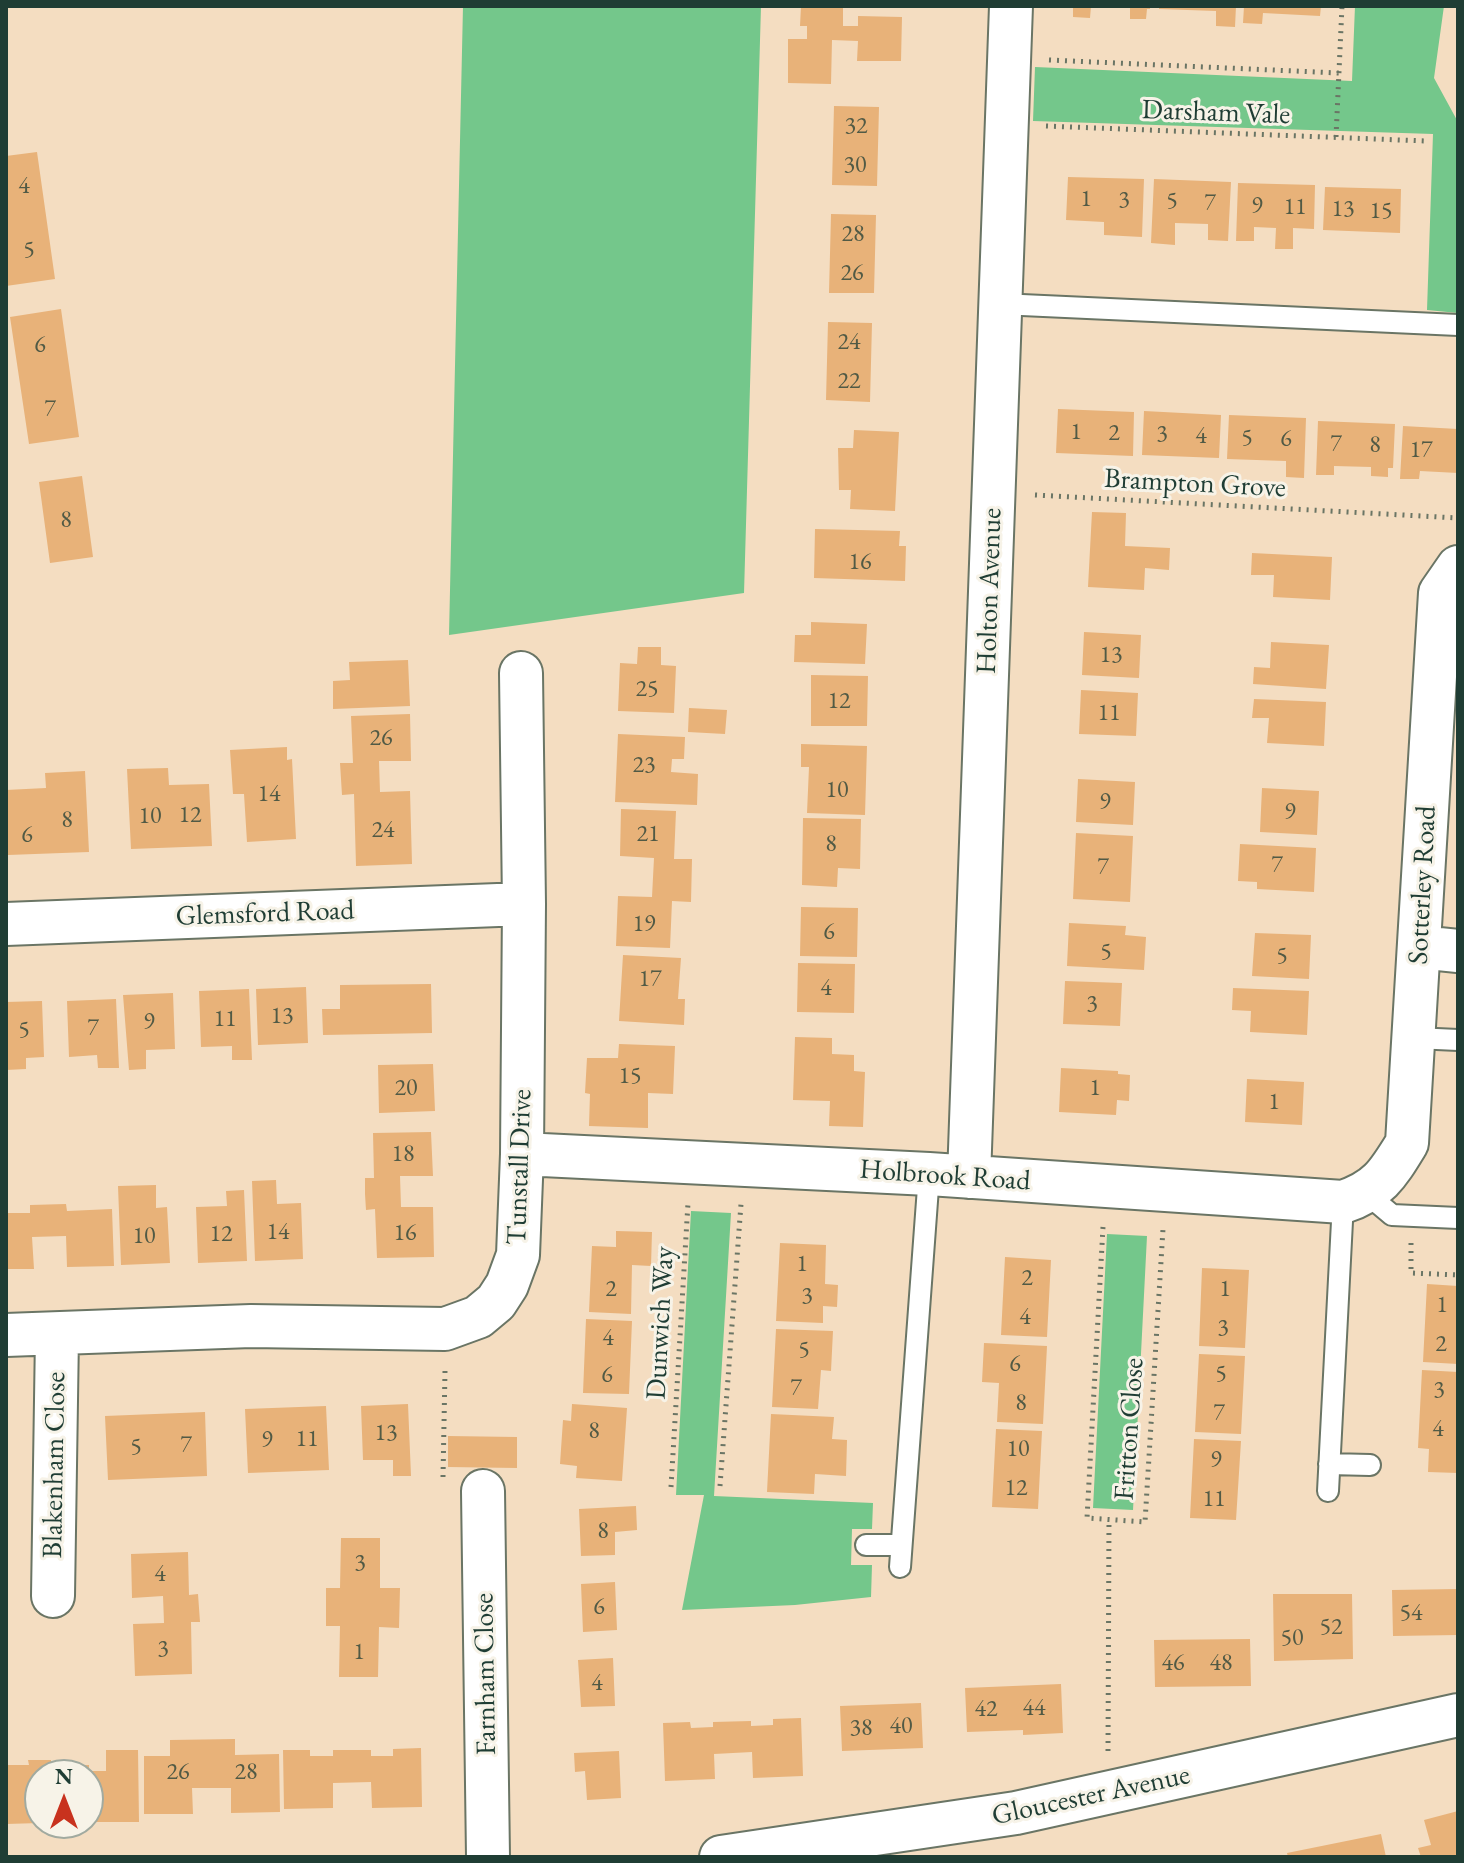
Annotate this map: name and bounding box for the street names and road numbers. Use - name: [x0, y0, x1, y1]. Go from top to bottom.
- street label: Darsham Vale: [1141, 94, 1291, 132]
- street label: Brampton Grove: [1103, 462, 1287, 506]
- street label: Holton Avenue: [970, 507, 1010, 675]
- street label: Sotterley Road: [1402, 805, 1444, 965]
- street label: Glemsford Road: [175, 894, 355, 934]
- street label: Tunstall Drive: [500, 1088, 540, 1246]
- street label: Holbrook Road: [858, 1153, 1032, 1199]
- street label: Dunwich Way: [640, 1246, 682, 1400]
- street label: Fritton Close: [1108, 1357, 1152, 1501]
- street label: Blakenham Close: [37, 1371, 73, 1559]
- street label: Farnham Close: [468, 1593, 504, 1755]
- street label: Gloucester Avenue: [989, 1759, 1193, 1833]

